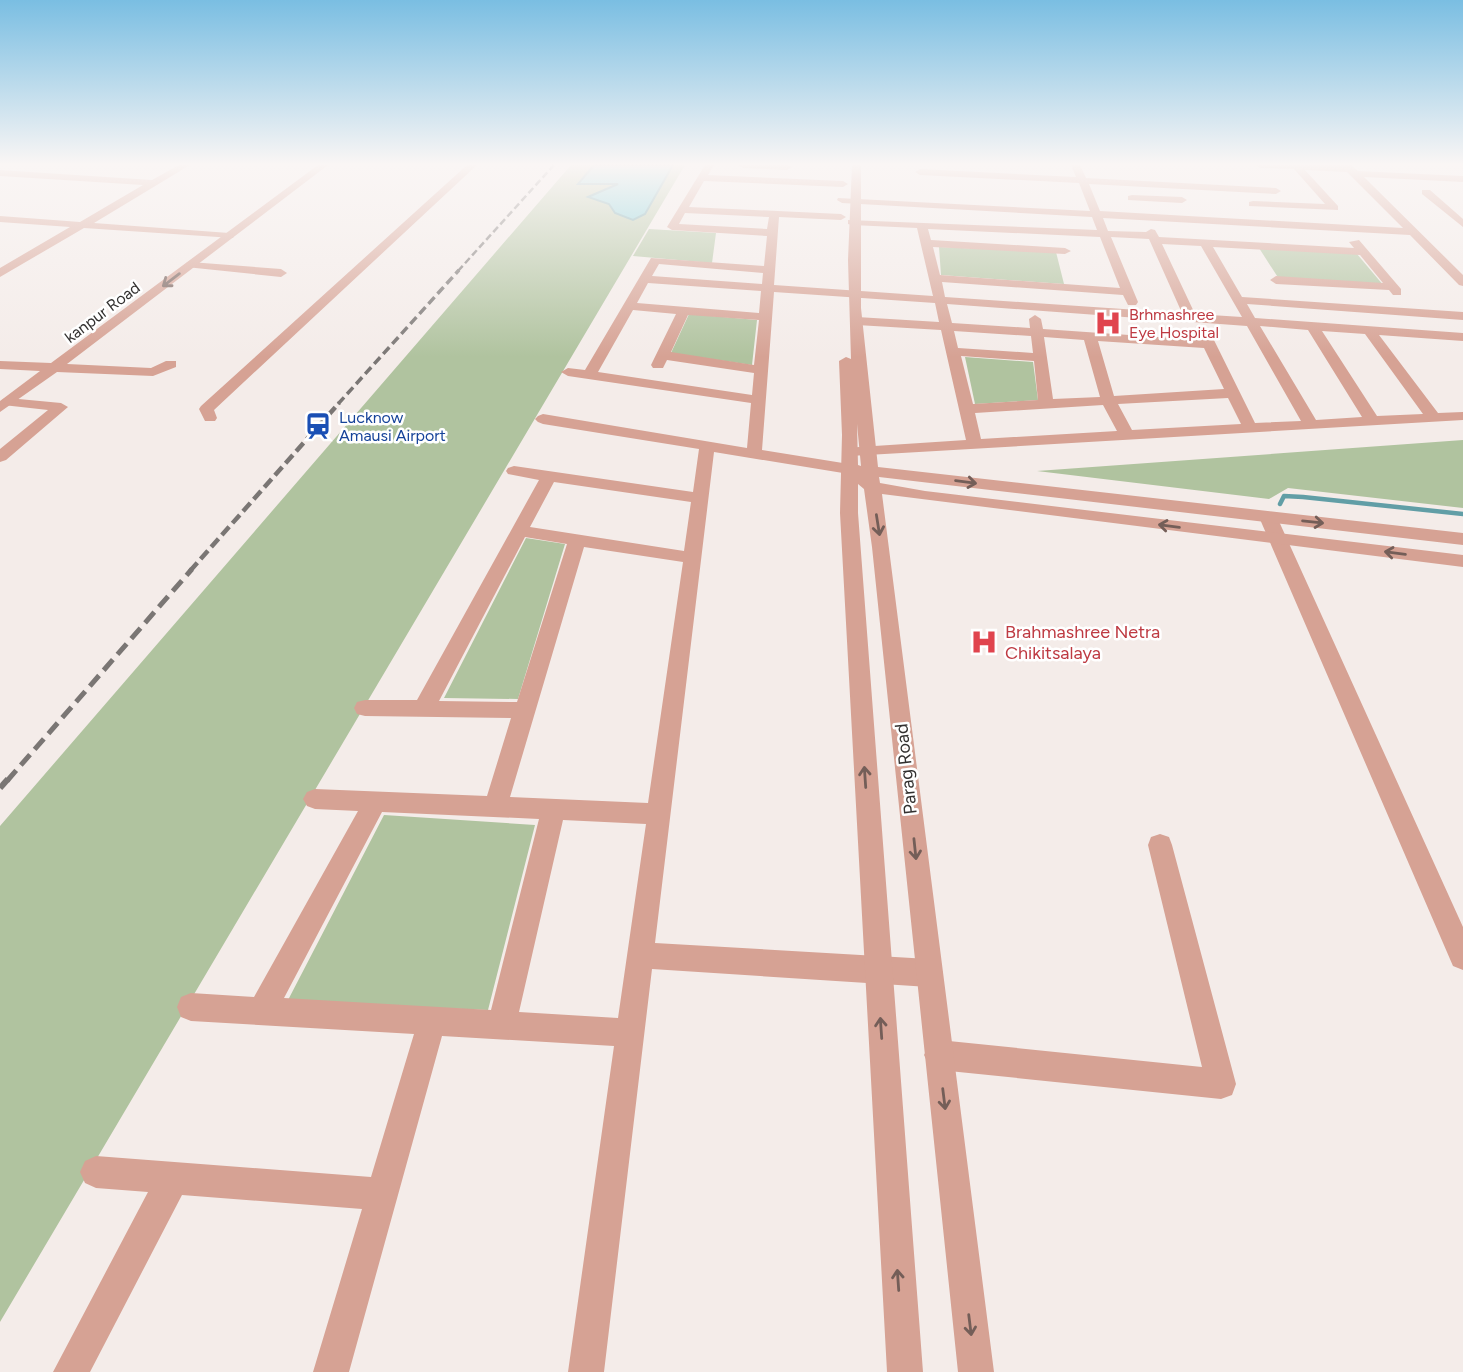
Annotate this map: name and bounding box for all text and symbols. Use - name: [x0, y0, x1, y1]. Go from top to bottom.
- one-way arrow: [161, 272, 180, 287]
- street label: kanpur Road: [61, 278, 144, 347]
- place label: Brhmashree Eye Hospital: [1129, 305, 1219, 342]
- hospital icon: Brhmashree Eye Hospital: [1093, 308, 1123, 338]
- place label: Lucknow Amausi Airport: [339, 408, 446, 445]
- station icon: Lucknow Amausi Airport: [303, 411, 333, 441]
- one-way arrow: [954, 476, 977, 489]
- one-way arrow: [872, 513, 885, 536]
- one-way arrow: [1302, 516, 1324, 529]
- one-way arrow: [1159, 519, 1181, 532]
- one-way arrow: [1384, 547, 1407, 560]
- place label: Brahmashree Netra Chikitsalaya: [1005, 621, 1160, 664]
- hospital icon: Brahmashree Netra Chikitsalaya: [969, 627, 999, 657]
- street label: Parag Road: [890, 723, 922, 815]
- one-way arrow: [859, 765, 872, 788]
- one-way arrow: [909, 837, 922, 859]
- one-way arrow: [875, 1017, 888, 1040]
- one-way arrow: [937, 1087, 950, 1110]
- one-way arrow: [891, 1269, 904, 1291]
- one-way arrow: [964, 1313, 977, 1336]

